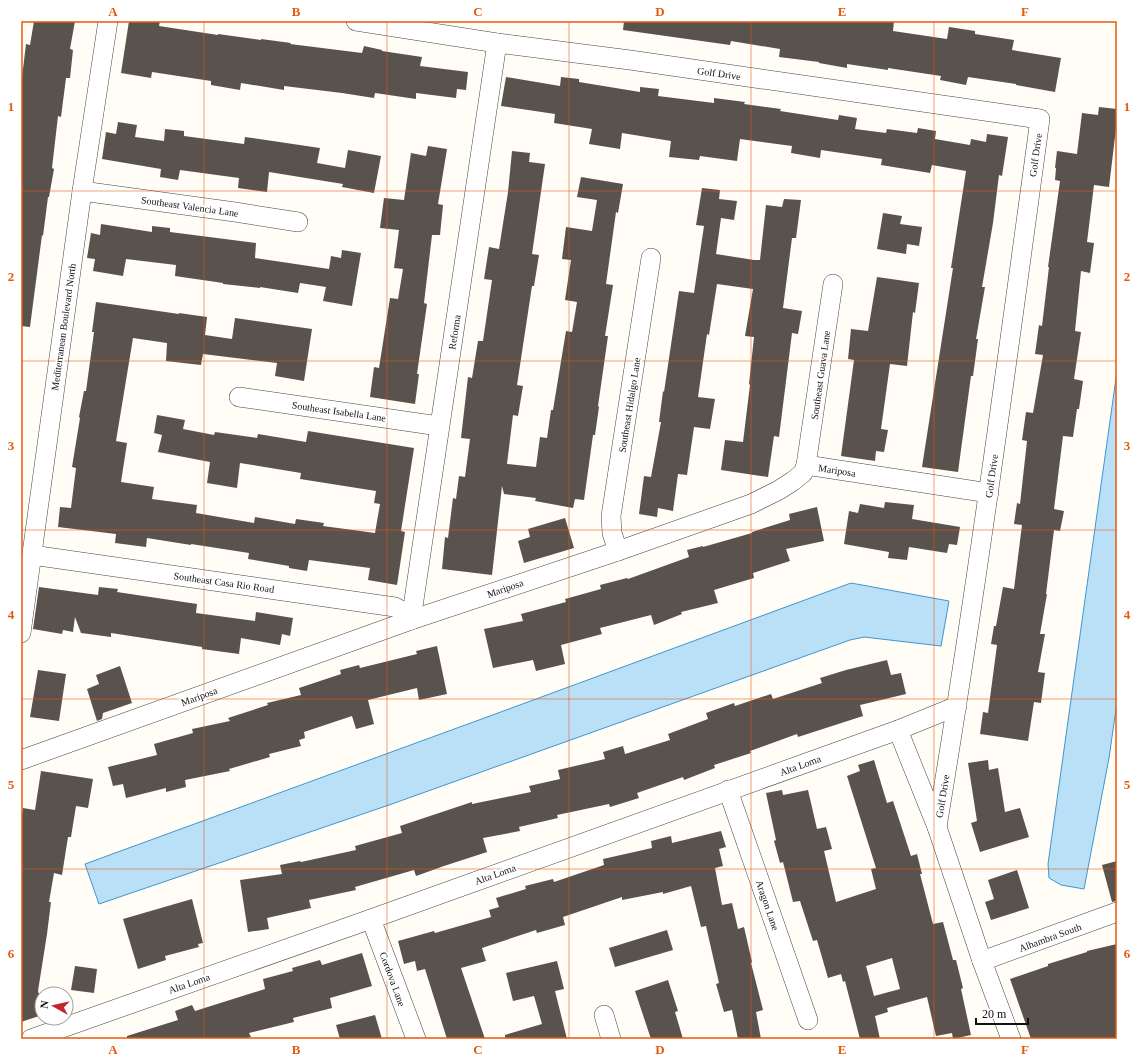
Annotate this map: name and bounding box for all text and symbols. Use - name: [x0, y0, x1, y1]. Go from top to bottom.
- text: A: [108, 4, 118, 19]
- text: B: [292, 4, 301, 19]
- text: C: [473, 4, 483, 19]
- text: D: [655, 4, 665, 19]
- text: E: [838, 4, 846, 19]
- text: F: [1021, 4, 1029, 19]
- street label: Golf Drive: [697, 65, 742, 82]
- text: 1: [8, 99, 14, 114]
- text: 1: [1124, 99, 1130, 114]
- street label: Golf Drive: [1027, 132, 1044, 177]
- street label: Southeast Valencia Lane: [141, 194, 240, 219]
- street label: Mediterranean Boulevard North: [49, 263, 78, 391]
- text: 2: [8, 269, 14, 284]
- text: 2: [1124, 269, 1130, 284]
- street label: Reforma: [446, 313, 463, 350]
- street label: Southeast Guava Lane: [809, 329, 832, 420]
- street label: Southeast Hidalgo Lane: [617, 356, 643, 453]
- street label: Southeast Isabella Lane: [291, 399, 387, 424]
- text: 3: [8, 438, 15, 453]
- text: 3: [1124, 438, 1131, 453]
- street label: Golf Drive: [983, 453, 1000, 498]
- street label: Mariposa: [817, 462, 857, 479]
- street label: Southeast Casa Rio Road: [173, 570, 275, 595]
- street label: Mariposa: [486, 577, 525, 600]
- text: 4: [8, 607, 15, 622]
- text: 4: [1124, 607, 1131, 622]
- street label: Mariposa: [180, 685, 219, 708]
- street label: Alta Loma: [778, 753, 823, 778]
- street label: Golf Drive: [934, 773, 951, 818]
- text: 5: [8, 777, 15, 792]
- text: 5: [1124, 777, 1131, 792]
- street label: Alta Loma: [473, 862, 518, 887]
- street label: Aragon Lane: [754, 879, 781, 932]
- street label: Alhambra South: [1017, 921, 1083, 954]
- text: 6: [8, 946, 15, 961]
- text: 6: [1124, 946, 1131, 961]
- street label: Cordova Lane: [378, 951, 408, 1008]
- street label: Alta Loma: [167, 971, 212, 996]
- north arrow: [34, 986, 74, 1026]
- text: N: [38, 1000, 51, 1009]
- scale bar: [976, 1000, 1028, 1026]
- text: 20 m: [982, 1007, 1007, 1021]
- text: A: [108, 1042, 118, 1057]
- text: B: [292, 1042, 301, 1057]
- text: C: [473, 1042, 483, 1057]
- text: D: [655, 1042, 665, 1057]
- text: E: [838, 1042, 846, 1057]
- text: F: [1021, 1042, 1029, 1057]

